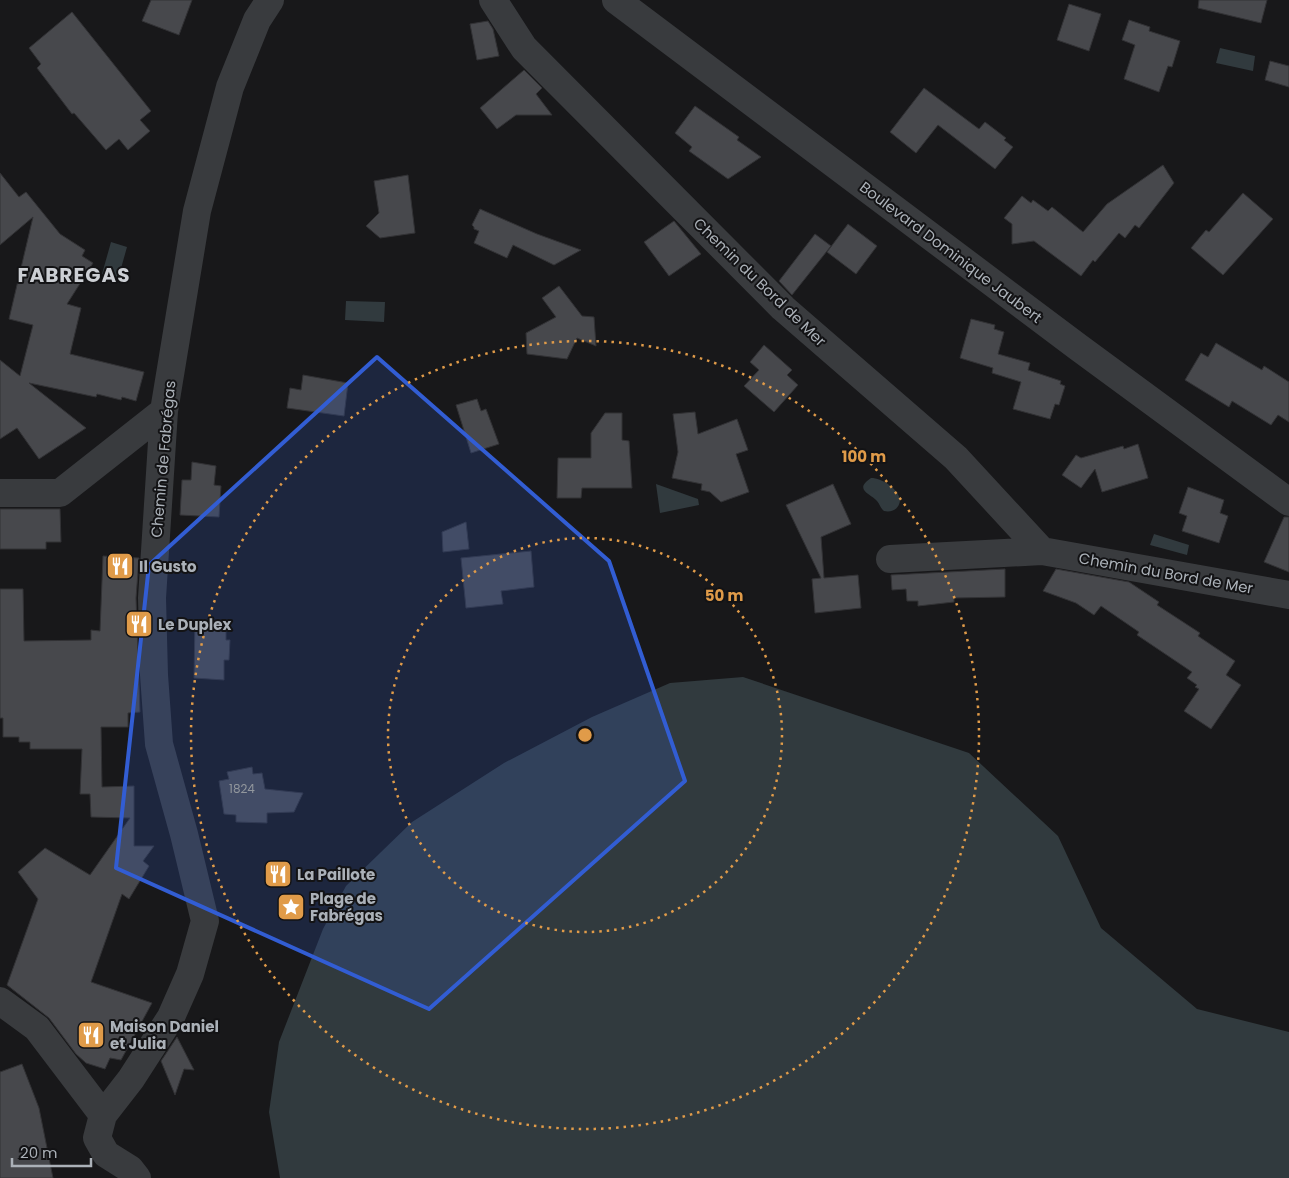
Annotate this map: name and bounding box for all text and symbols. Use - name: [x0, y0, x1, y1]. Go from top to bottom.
- street label: Boulevard Dominique Jaubert: [855, 176, 1047, 328]
- street label: Chemin du Bord de Mer: [689, 213, 831, 351]
- district label: FABREGAS: [18, 261, 131, 289]
- street label: Chemin de Fabrégas: [146, 379, 180, 538]
- text: 100 m: [842, 446, 886, 467]
- street label: Chemin du Bord de Mer: [1077, 547, 1255, 599]
- restaurant icon: Il Gusto: [105, 551, 135, 581]
- place label: Il Gusto: [139, 556, 197, 577]
- text: 50 m: [705, 585, 743, 606]
- restaurant icon: Le Duplex: [124, 609, 154, 639]
- place label: Le Duplex: [158, 614, 231, 635]
- centre of rings: [576, 726, 594, 744]
- house number: 1824: [229, 780, 255, 797]
- restaurant icon: La Paillote: [263, 859, 293, 889]
- place label: La Paillote: [297, 864, 375, 885]
- place label: Plage de Fabrégas: [310, 888, 383, 926]
- place icon: Plage de Fabrégas: [276, 892, 306, 922]
- place label: Maison Daniel et Julia: [110, 1016, 219, 1054]
- restaurant icon: Maison Daniel et Julia: [76, 1020, 106, 1050]
- scale bar: [12, 1136, 91, 1168]
- text: 20 m: [20, 1142, 58, 1163]

